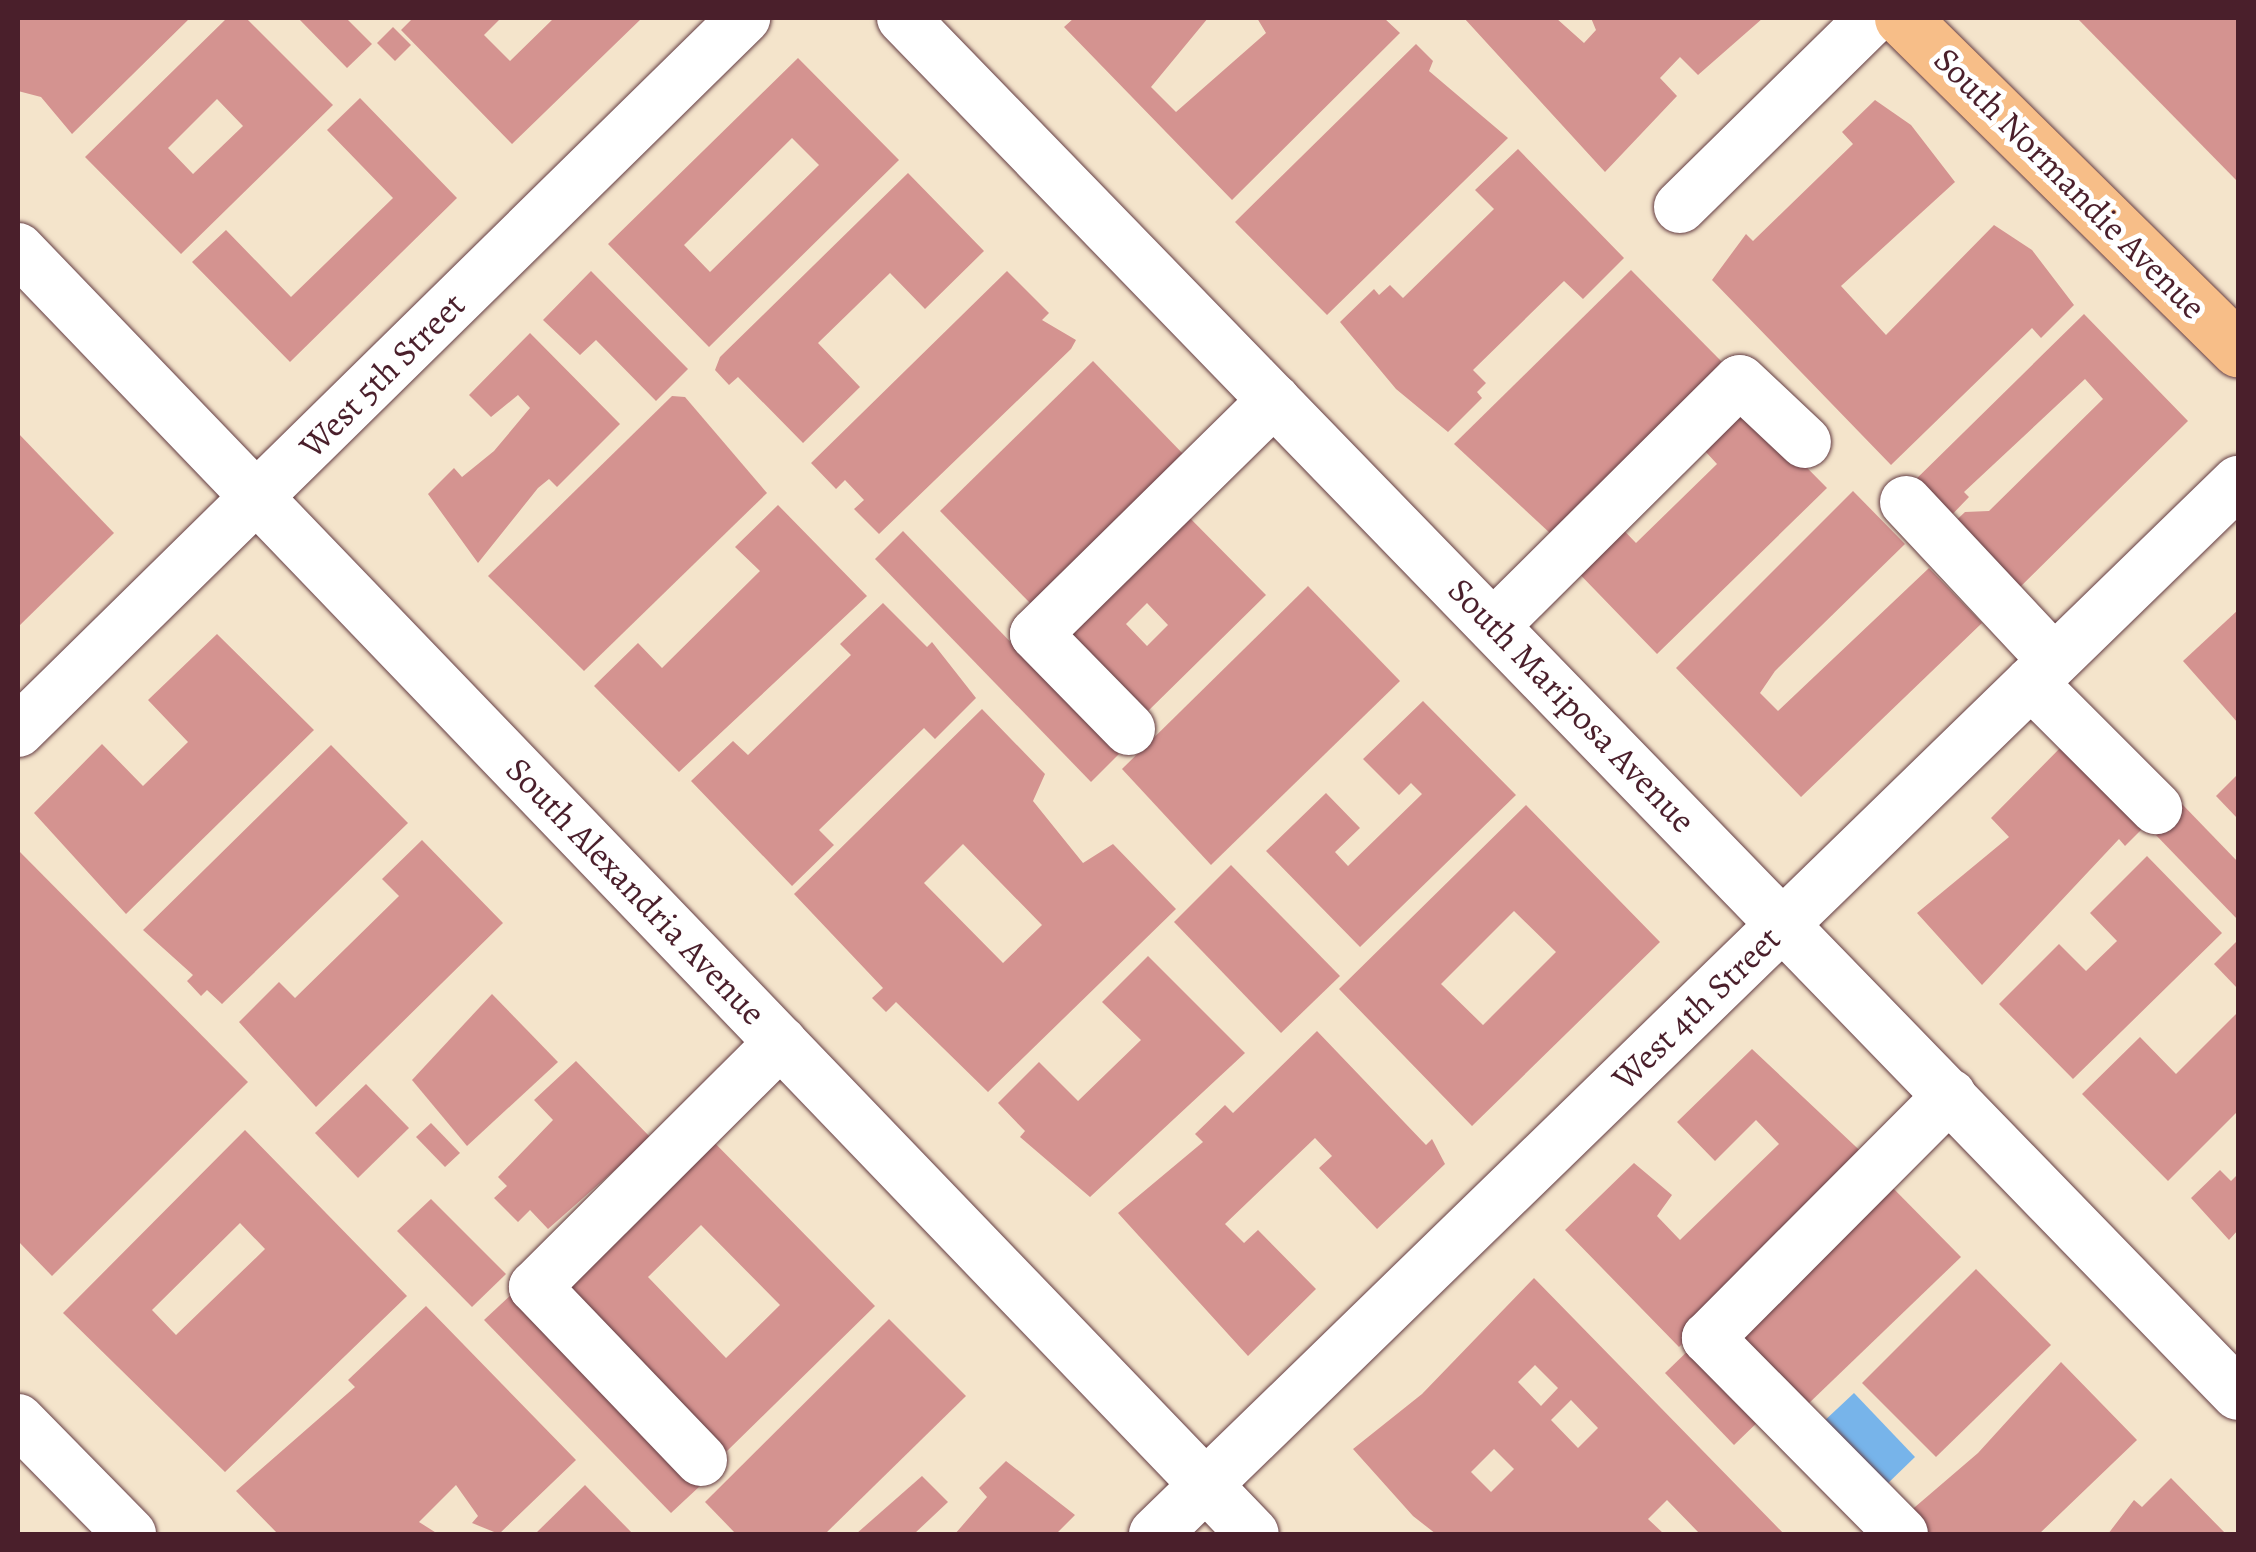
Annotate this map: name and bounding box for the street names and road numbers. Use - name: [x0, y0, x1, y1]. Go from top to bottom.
- street label: South Normandie Avenue: [1925, 38, 2215, 328]
- street label: West 5th Street: [291, 284, 473, 466]
- street label: South Mariposa Avenue: [1440, 569, 1704, 841]
- street label: South Alexandria Avenue: [497, 749, 775, 1033]
- street label: West 4th Street: [1603, 917, 1789, 1099]

